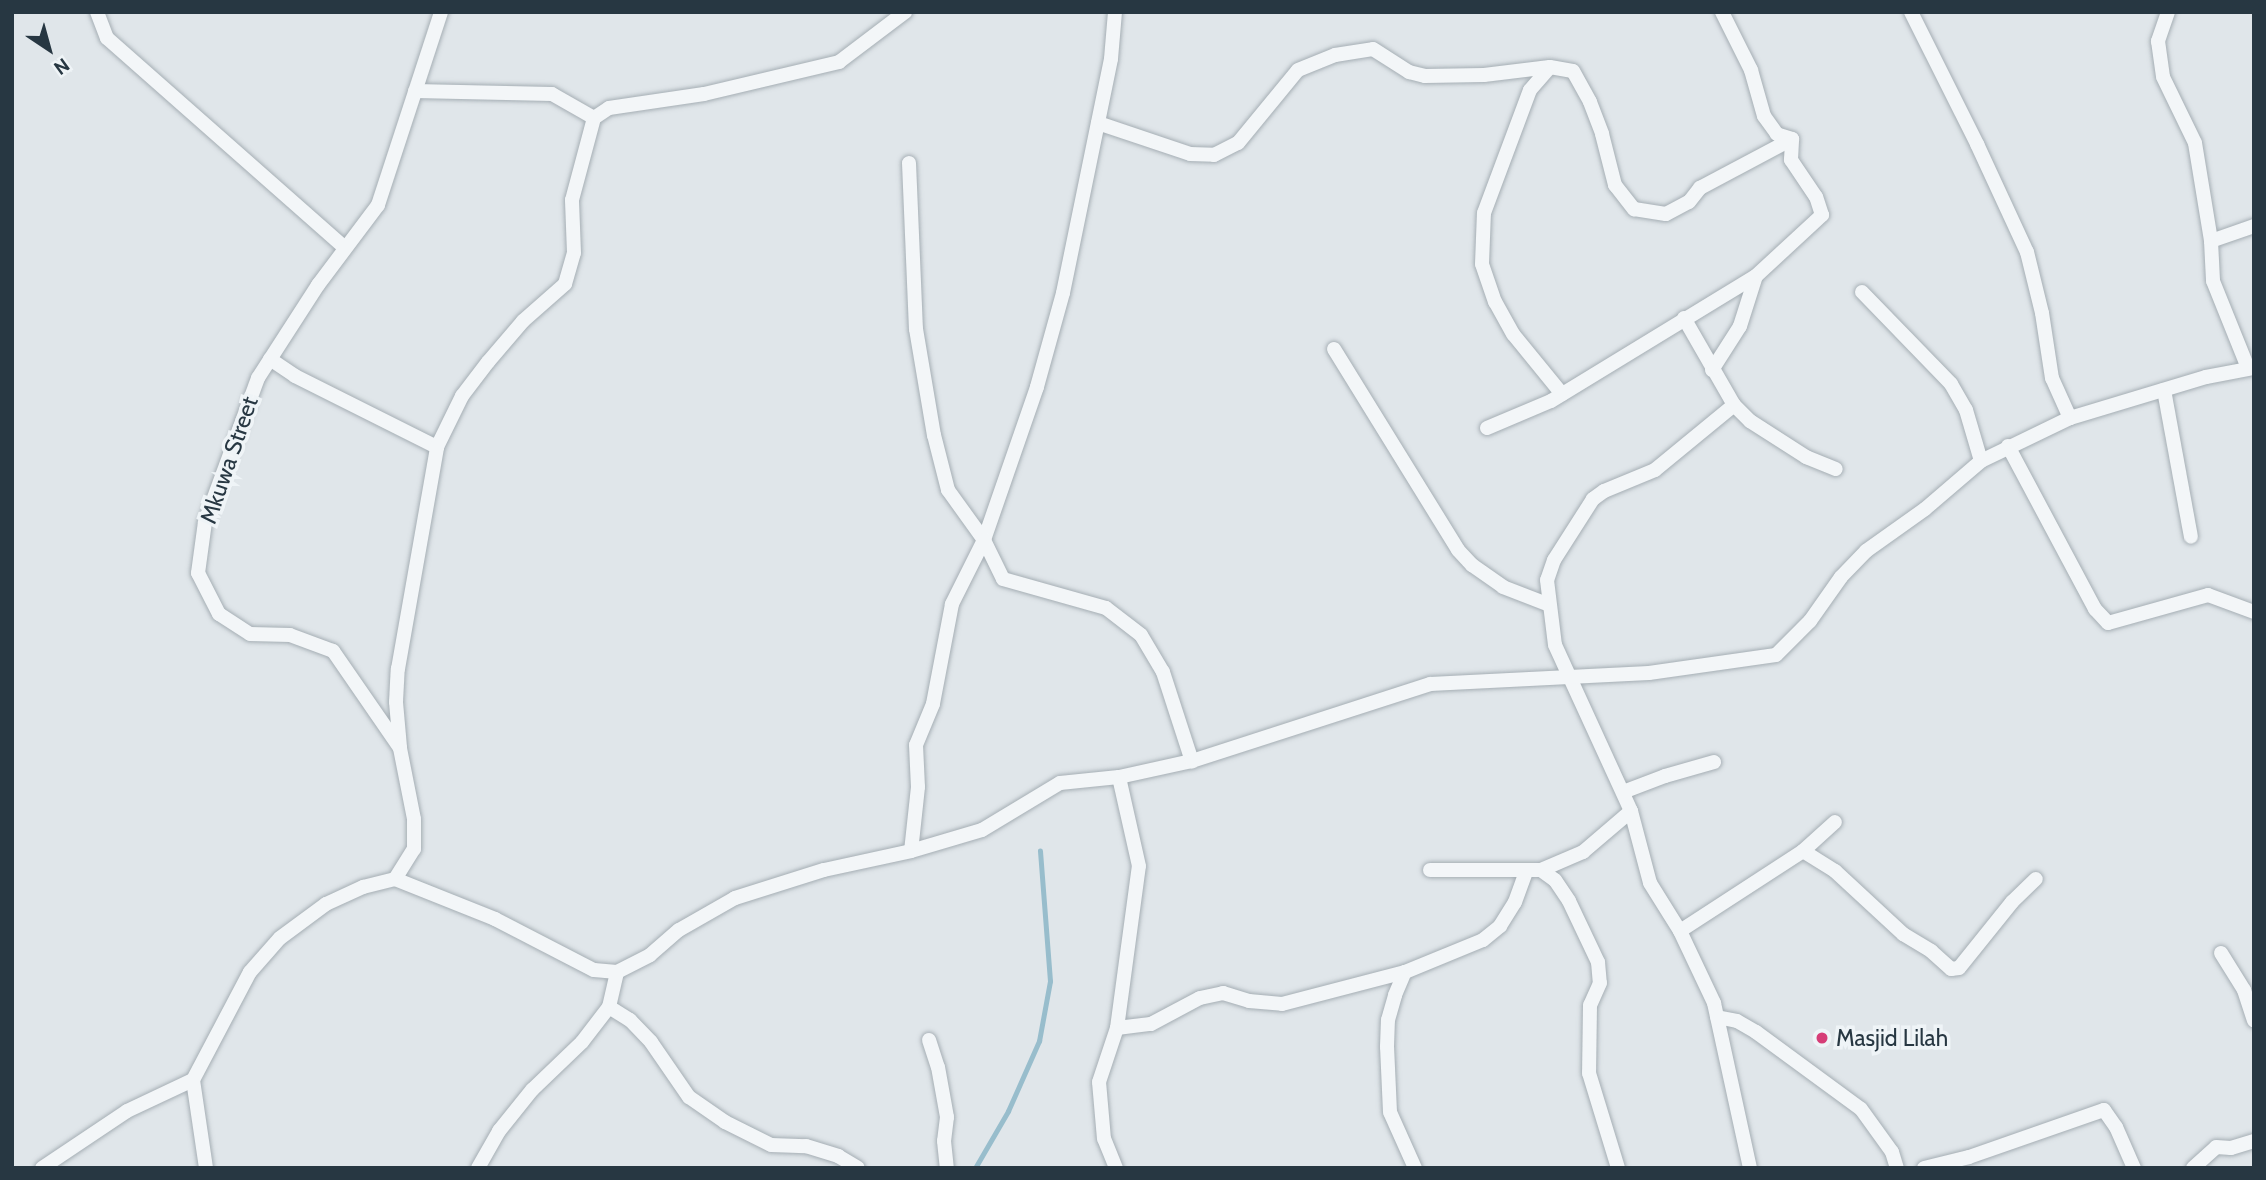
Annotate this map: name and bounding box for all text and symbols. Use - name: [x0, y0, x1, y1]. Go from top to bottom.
- north arrow: [14, 14, 84, 84]
- text: N: [49, 53, 74, 80]
- street label: Mkuwa Street: [194, 393, 264, 527]
- place label: Masjid Lilah: [1836, 1024, 1948, 1052]
- marker: Masjid Lilah: [1814, 1030, 1830, 1046]

